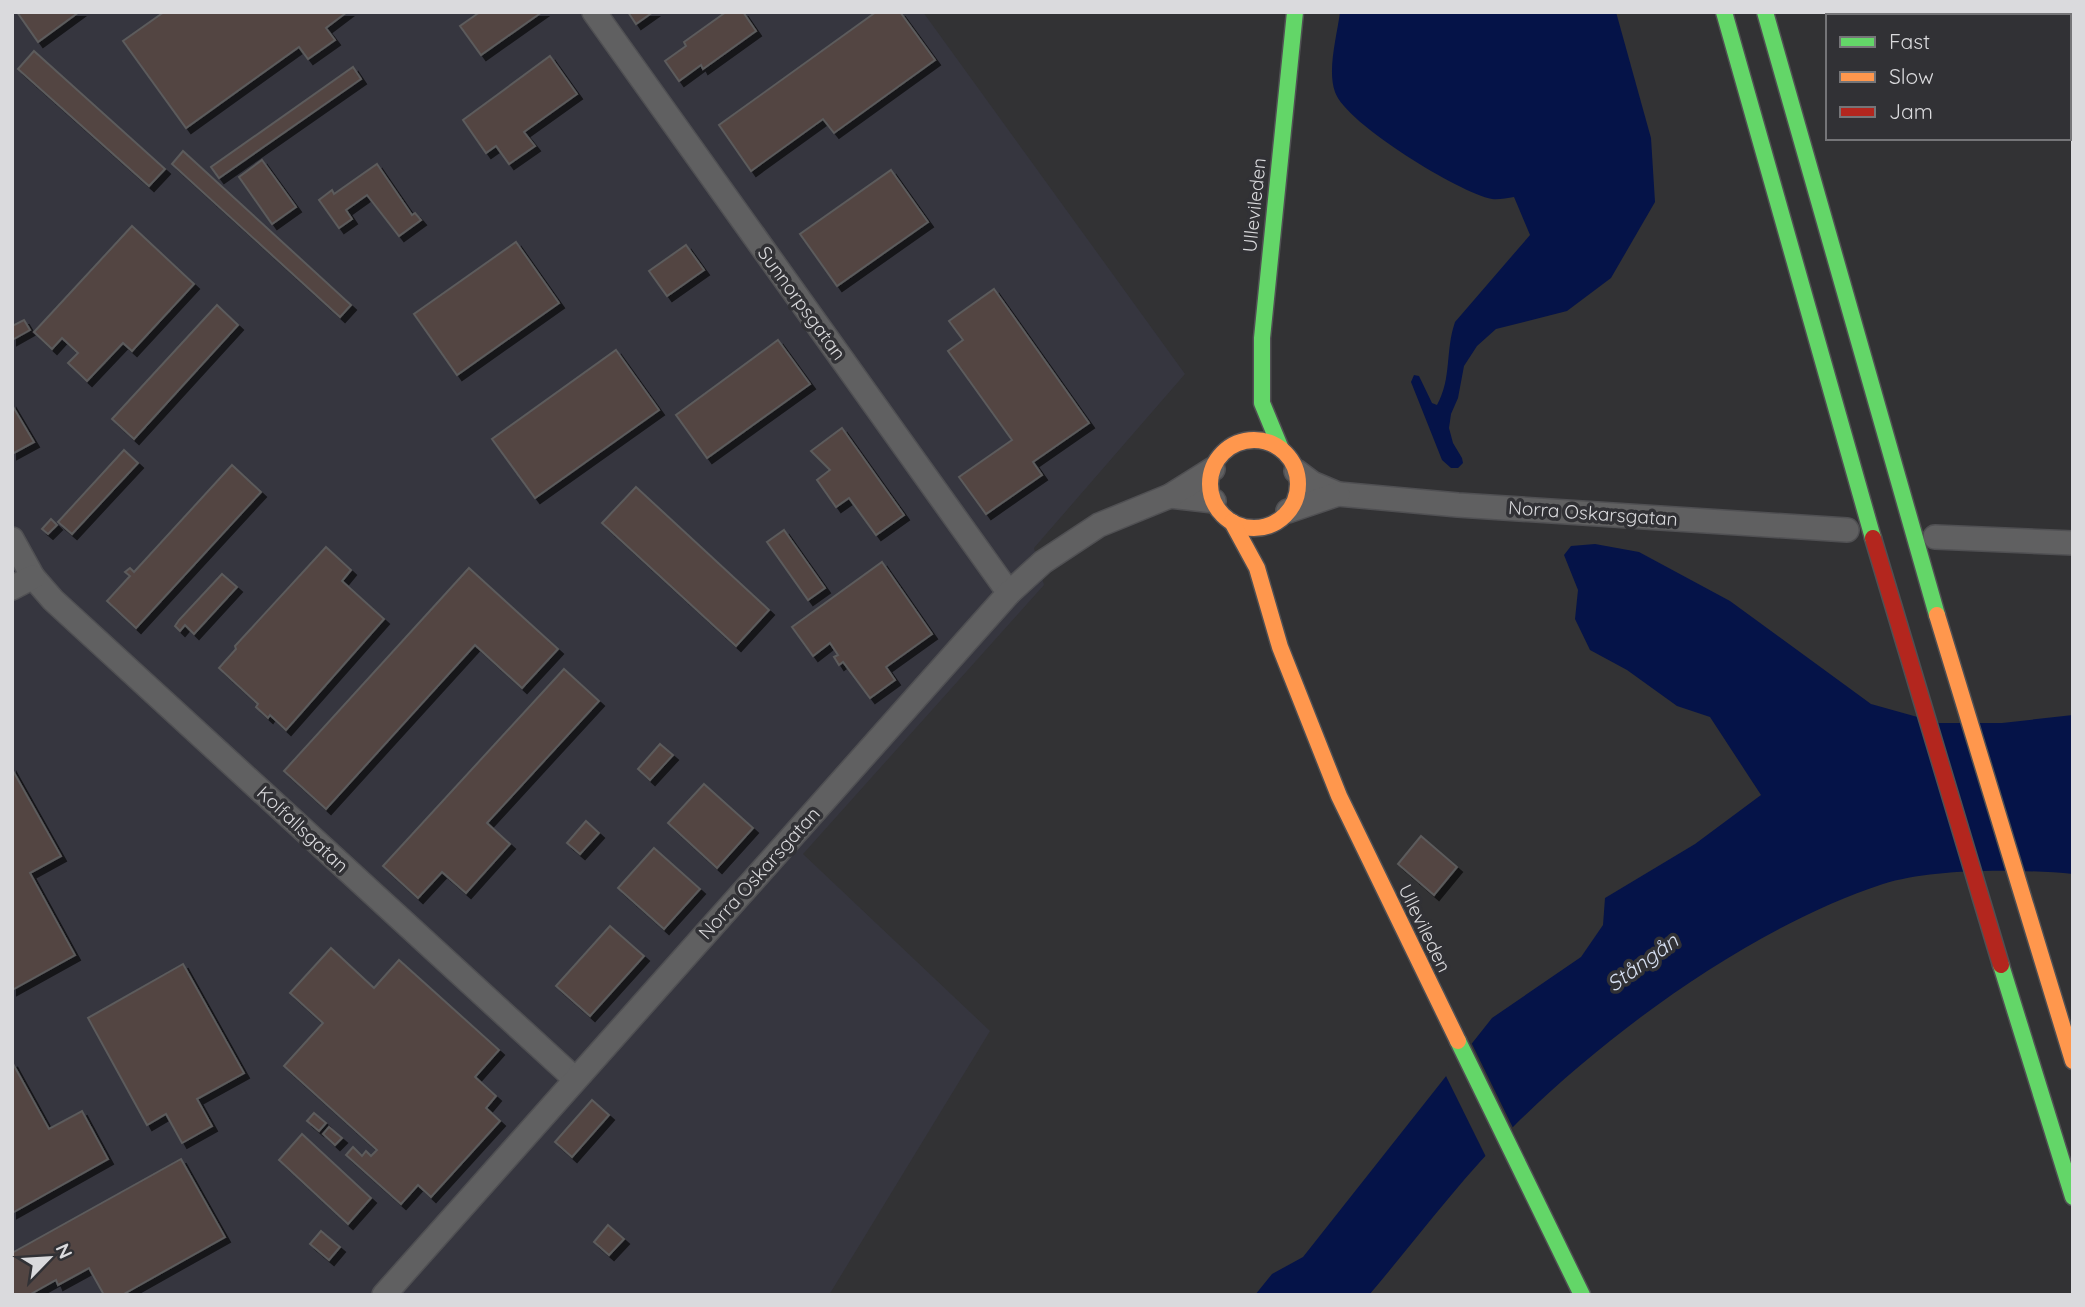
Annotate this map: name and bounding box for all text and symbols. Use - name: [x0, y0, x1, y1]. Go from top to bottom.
- legend: [1826, 14, 2071, 140]
- text: Fast: [1889, 28, 1930, 54]
- text: Slow: [1889, 63, 1934, 89]
- text: Jam: [1889, 98, 1933, 124]
- street label: Ullevileden: [1237, 156, 1271, 254]
- street label: Sunnorpsgatan: [753, 241, 851, 365]
- street label: Norra Oskarsgatan: [1507, 495, 1679, 531]
- street label: Kolfallsgatan: [252, 780, 354, 878]
- street label: Norra Oskarsgatan: [693, 802, 825, 944]
- street label: Ullevileden: [1393, 880, 1457, 976]
- water label: Stångån: [1601, 927, 1683, 997]
- north arrow: [14, 1223, 84, 1293]
- text: N: [51, 1239, 78, 1262]

